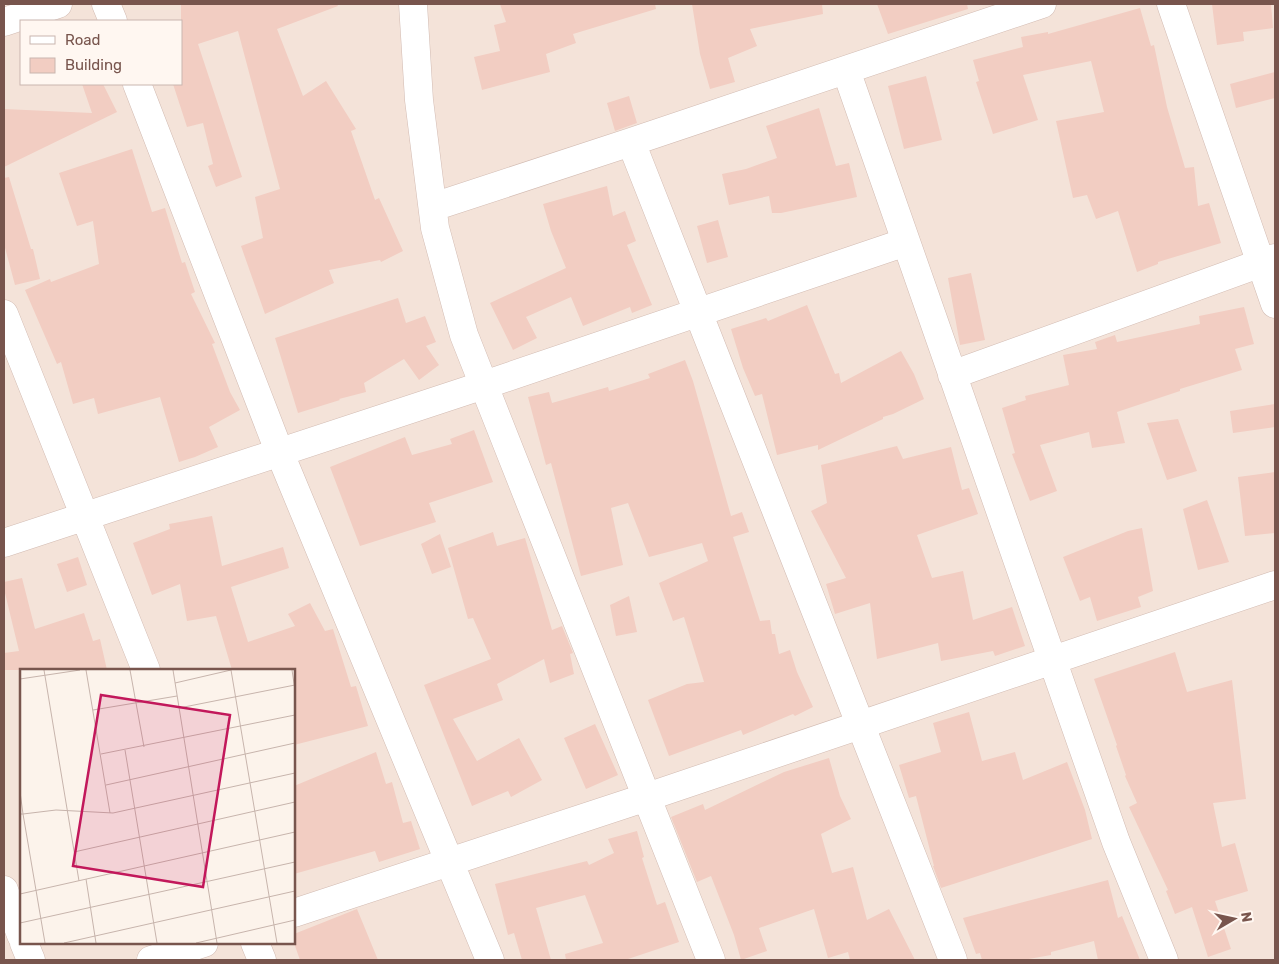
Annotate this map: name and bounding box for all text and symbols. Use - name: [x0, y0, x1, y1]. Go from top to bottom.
- legend: [20, 20, 182, 85]
- text: Road: [65, 31, 101, 49]
- text: Building: [65, 56, 122, 74]
- inset map: [20, 669, 295, 944]
- north arrow: [1209, 894, 1259, 944]
- text: N: [1237, 911, 1256, 923]

